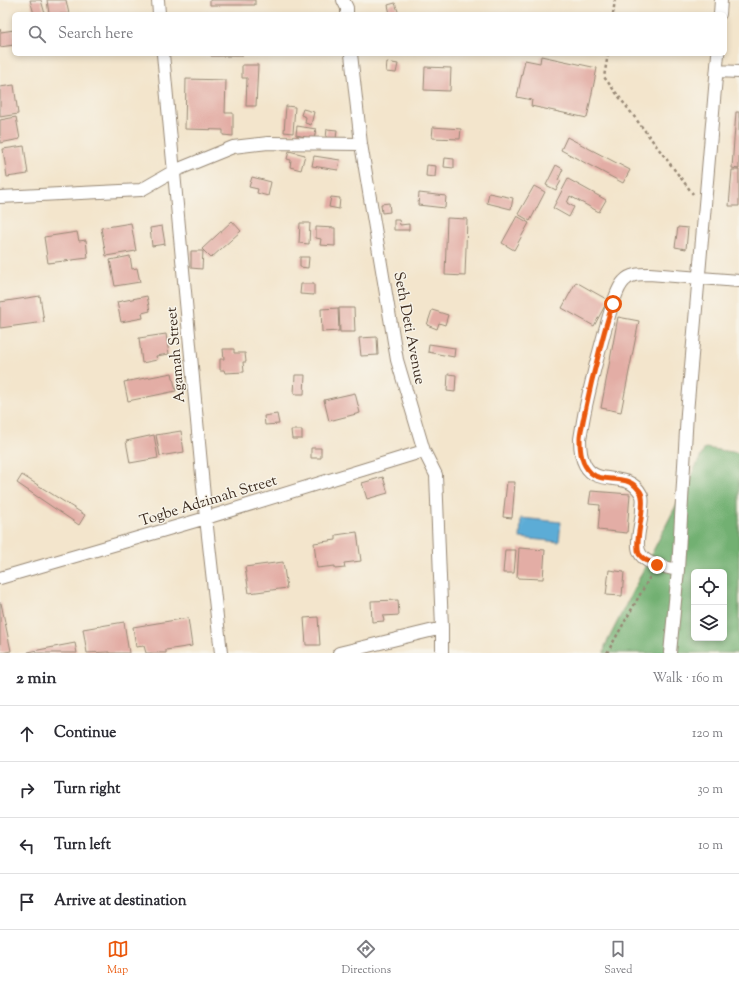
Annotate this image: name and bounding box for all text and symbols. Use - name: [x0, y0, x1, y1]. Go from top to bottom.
- search box: [12, 12, 727, 56]
- icon: search: [26, 23, 48, 45]
- text: Search here: [58, 24, 133, 45]
- street label: Seth Deti Avenue: [387, 270, 430, 386]
- route start: [604, 295, 622, 313]
- street label: Agamah Street: [162, 306, 191, 404]
- street label: Togbe Adzimah Street: [137, 471, 280, 532]
- route end: [648, 556, 666, 574]
- map controls: [691, 569, 727, 641]
- button: locate: [691, 569, 727, 605]
- button: layers: [691, 605, 727, 641]
- text: 2 min: [16, 667, 57, 691]
- text: Walk · 160 m: [652, 670, 723, 688]
- icon: ahead: [16, 723, 38, 745]
- text: Continue: [54, 723, 116, 744]
- text: 120 m: [692, 725, 723, 743]
- icon: right: [16, 779, 38, 801]
- text: Turn right: [54, 779, 120, 800]
- text: 30 m: [697, 781, 723, 799]
- icon: left: [16, 835, 38, 857]
- text: Turn left: [54, 835, 111, 856]
- text: 10 m: [698, 837, 723, 855]
- icon: arrive: [16, 891, 38, 913]
- text: Arrive at destination: [54, 891, 187, 912]
- tab: Map: [107, 938, 129, 978]
- tab: Directions: [342, 938, 391, 978]
- tab: Saved: [604, 938, 632, 978]

